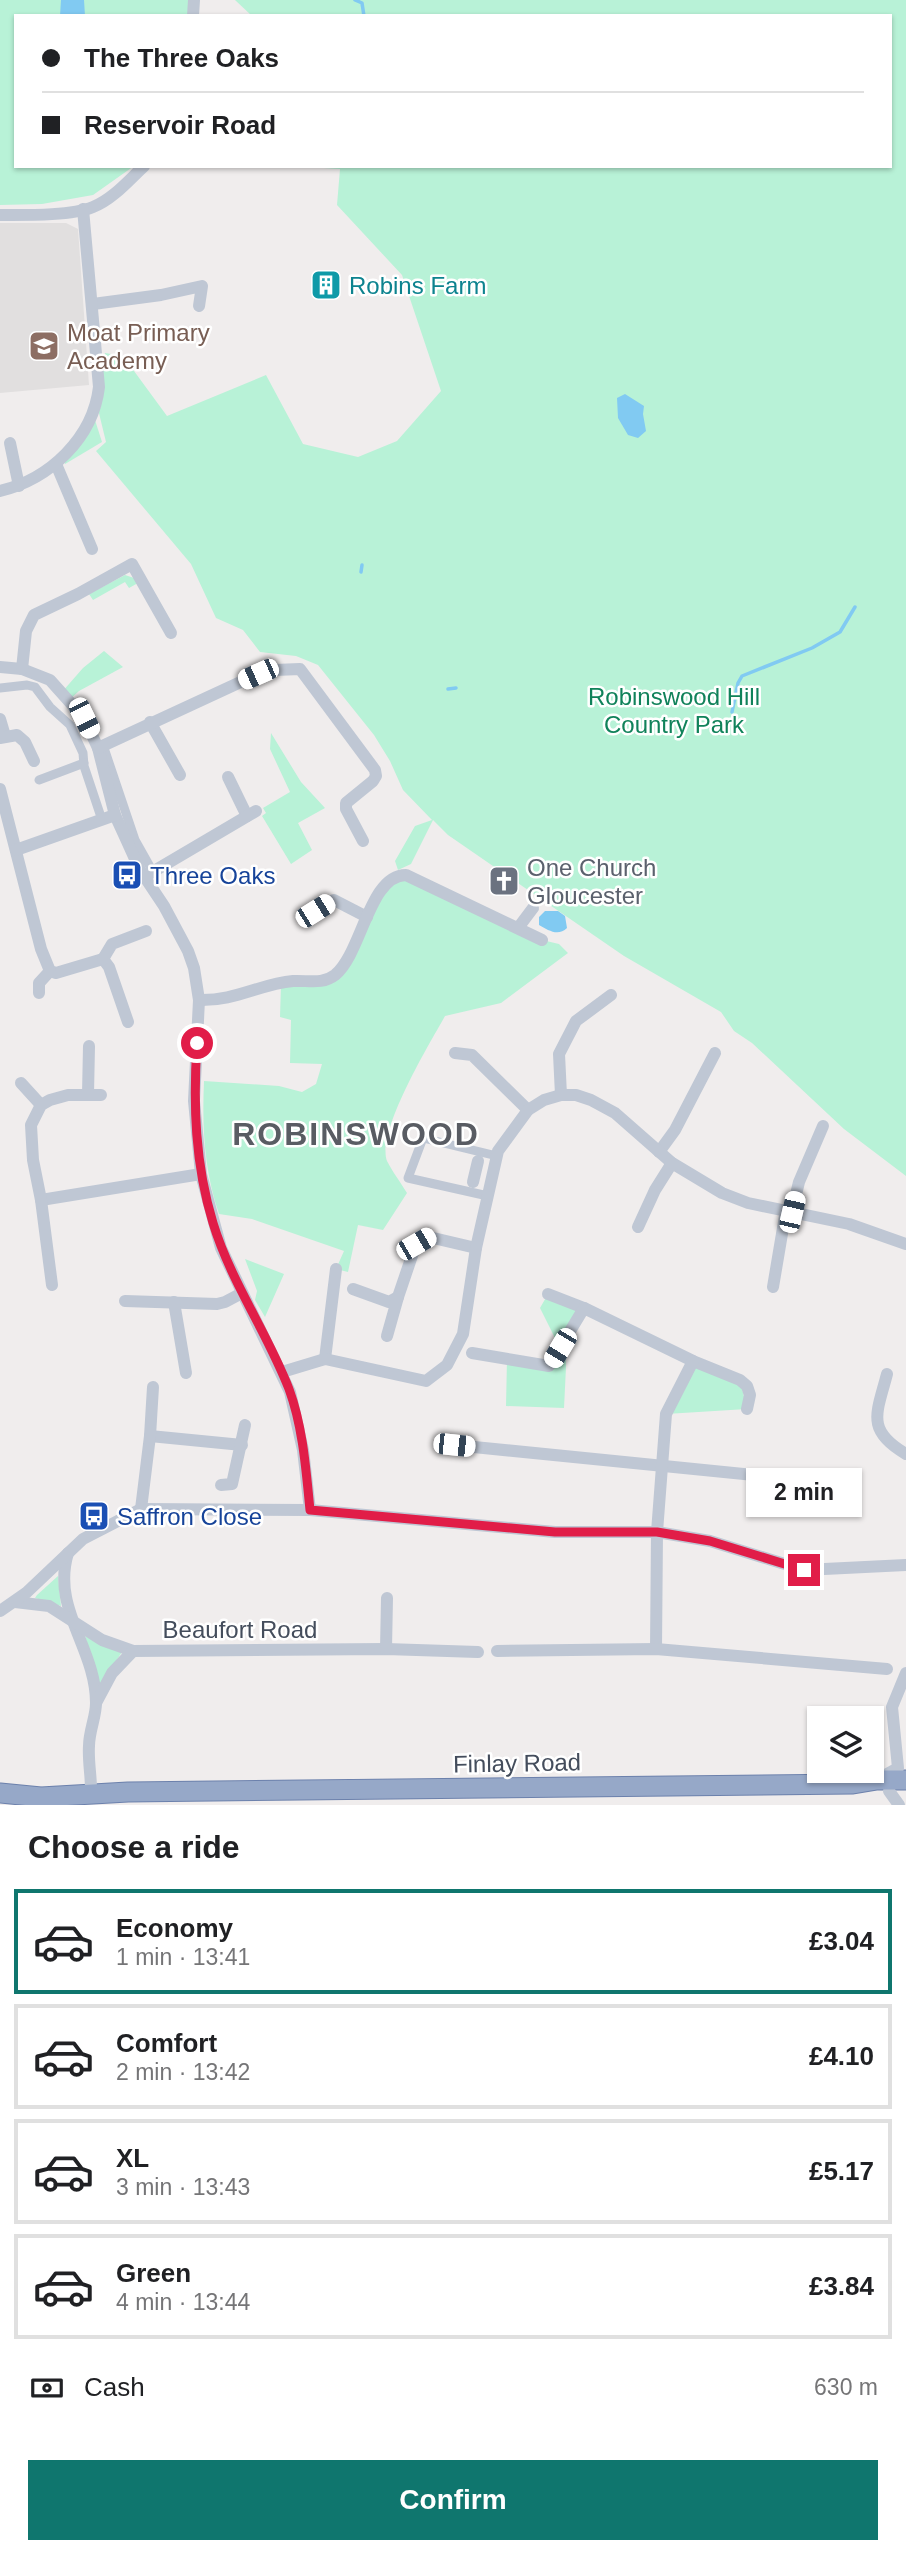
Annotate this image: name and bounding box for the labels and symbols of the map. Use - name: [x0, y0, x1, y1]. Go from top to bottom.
- building icon: Robins Farm: [309, 268, 343, 302]
- place label: Robins Farm: [349, 272, 486, 299]
- place label: Moat Primary Academy: [67, 319, 210, 374]
- school or university icon: Moat Primary Academy: [27, 329, 61, 363]
- car: [235, 656, 282, 692]
- park label: Robinswood Hill Country Park: [588, 683, 760, 738]
- car: [66, 695, 103, 741]
- place label: One Church Gloucester: [527, 854, 656, 909]
- bus stop icon: Three Oaks: [110, 858, 144, 892]
- place label: Three Oaks: [150, 862, 275, 889]
- church icon: One Church Gloucester: [487, 864, 521, 898]
- car: [292, 891, 339, 931]
- route start: [181, 1027, 213, 1059]
- district label: ROBINSWOOD: [232, 1116, 480, 1152]
- car: [778, 1189, 807, 1235]
- car: [393, 1224, 440, 1264]
- car: [541, 1325, 580, 1371]
- car: [433, 1432, 476, 1458]
- callout: 2 min: [746, 1468, 862, 1518]
- bus stop icon: Saffron Close: [77, 1499, 111, 1533]
- place label: Saffron Close: [117, 1503, 262, 1530]
- route end: [788, 1554, 820, 1586]
- street label: Beaufort Road: [163, 1616, 317, 1643]
- street label: Finlay Road: [453, 1748, 581, 1778]

